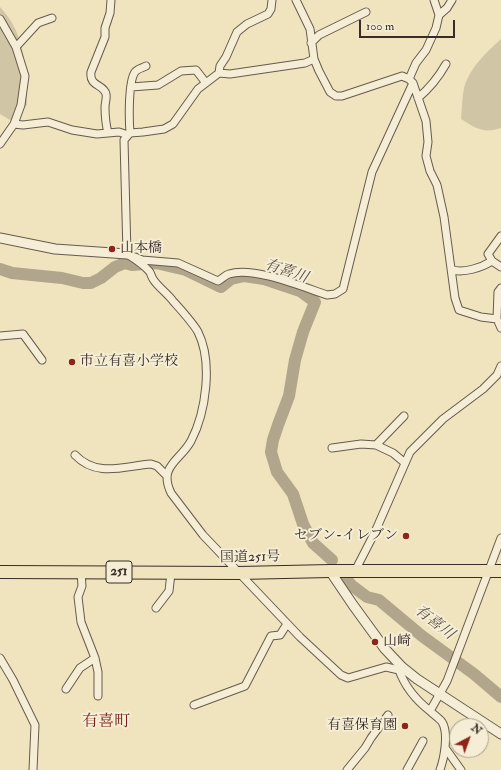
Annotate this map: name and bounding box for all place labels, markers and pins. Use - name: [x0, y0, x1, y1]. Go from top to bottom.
- place label: 山本橋: [120, 241, 162, 257]
- marker: 山本橋: [107, 244, 117, 254]
- place label: 市立有喜小学校: [80, 354, 178, 370]
- marker: 市立有喜小学校: [67, 357, 77, 367]
- place label: セブン-イレブン: [294, 528, 398, 544]
- marker: セブン-イレブン: [401, 531, 411, 541]
- place label: 山崎: [383, 634, 411, 650]
- marker: 山崎: [370, 637, 380, 647]
- place label: 有喜保育園: [327, 718, 397, 734]
- marker: 有喜保育園: [400, 721, 410, 731]

